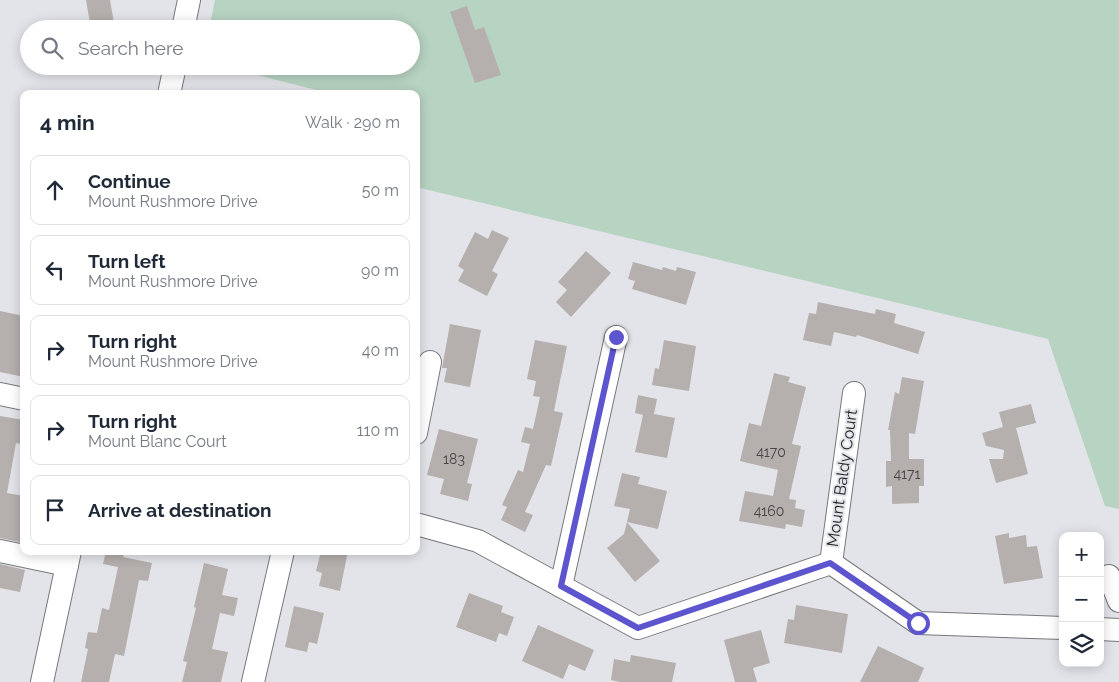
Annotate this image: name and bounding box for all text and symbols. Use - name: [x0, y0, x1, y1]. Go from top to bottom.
- search box: [20, 20, 420, 75]
- icon: search: [38, 34, 66, 62]
- text: Search here: [78, 37, 184, 59]
- text: 4 min: [40, 110, 95, 135]
- text: Walk · 290 m: [305, 113, 400, 132]
- text: Continue: [88, 170, 171, 192]
- icon: ahead: [41, 176, 69, 204]
- text: 50 m: [362, 181, 399, 200]
- text: Mount Rushmore Drive: [88, 192, 258, 211]
- text: Turn left: [88, 250, 165, 272]
- icon: left: [41, 256, 69, 284]
- text: 90 m: [361, 261, 399, 280]
- text: Mount Rushmore Drive: [88, 272, 258, 291]
- route end: [605, 326, 628, 349]
- text: Turn right: [88, 330, 177, 352]
- icon: right: [41, 336, 69, 364]
- text: 40 m: [362, 341, 399, 360]
- text: Mount Rushmore Drive: [88, 352, 258, 371]
- street label: Mount Baldy Court: [823, 407, 861, 548]
- text: Turn right: [88, 410, 177, 432]
- icon: right: [41, 416, 69, 444]
- text: 110 m: [357, 421, 399, 440]
- text: Mount Blanc Court: [88, 432, 227, 451]
- house number: 4170: [756, 444, 786, 460]
- house number: 183: [443, 451, 465, 467]
- house number: 4171: [893, 466, 921, 482]
- icon: arrive: [41, 496, 69, 524]
- text: Arrive at destination: [88, 499, 272, 521]
- house number: 4160: [754, 503, 784, 519]
- map controls: [1059, 532, 1104, 667]
- button: +: [1059, 532, 1104, 577]
- button: −: [1059, 577, 1104, 622]
- route start: [907, 612, 930, 635]
- button: layers: [1059, 622, 1104, 667]

